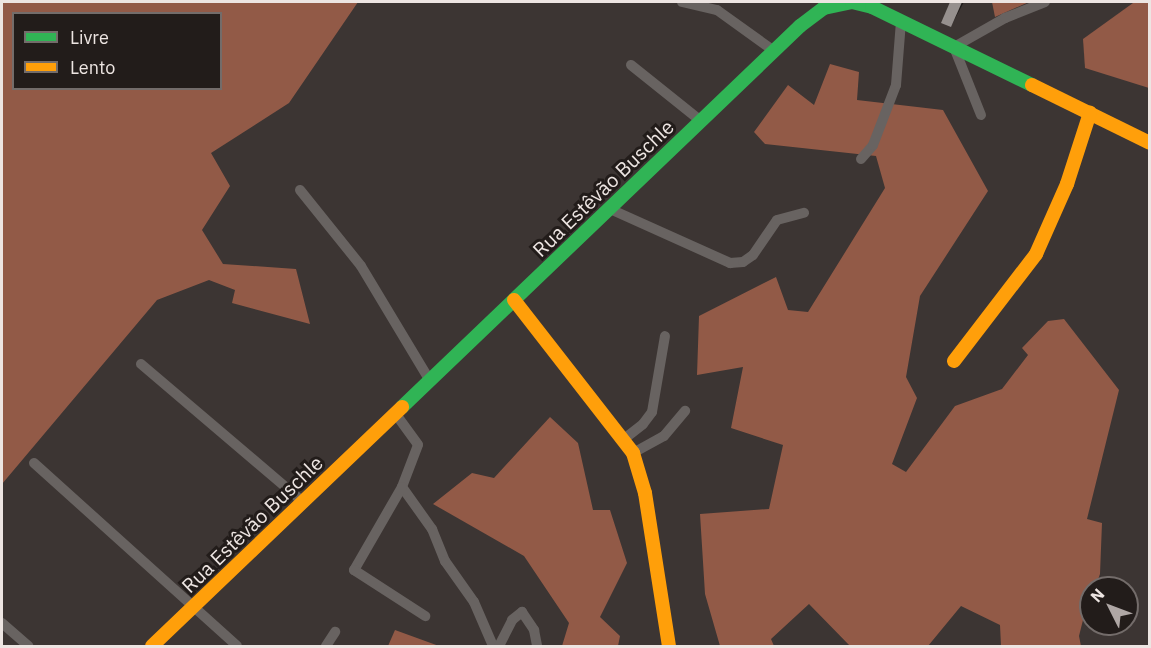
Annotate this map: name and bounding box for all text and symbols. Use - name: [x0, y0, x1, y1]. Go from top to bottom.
- legend: [12, 12, 222, 90]
- text: Livre: [70, 26, 109, 49]
- text: Lento: [70, 56, 115, 79]
- street label: Rua Estêvão Buschle: [527, 114, 679, 262]
- street label: Rua Estêvão Buschle: [176, 450, 328, 598]
- north arrow: [1079, 576, 1139, 636]
- text: N: [1086, 584, 1108, 606]

